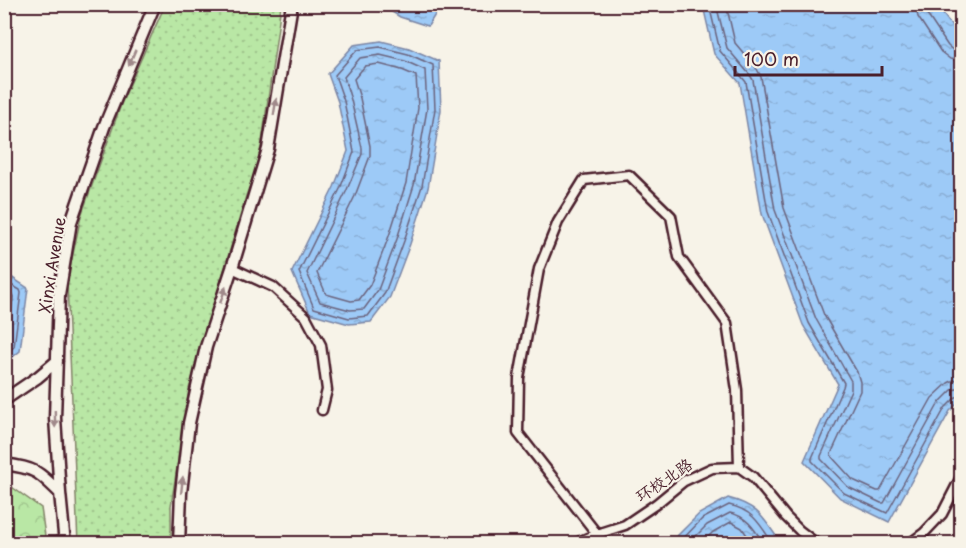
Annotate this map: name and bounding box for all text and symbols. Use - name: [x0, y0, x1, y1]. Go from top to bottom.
- scale bar: [735, 39, 882, 77]
- text: 100 m: [744, 45, 799, 72]
- one-way arrow: [127, 50, 137, 68]
- one-way arrow: [271, 98, 280, 117]
- street label: Xinxi Avenue: [32, 215, 70, 315]
- one-way arrow: [219, 286, 228, 304]
- one-way arrow: [50, 410, 60, 429]
- street label: 环校北路: [630, 451, 697, 507]
- one-way arrow: [178, 476, 187, 495]

